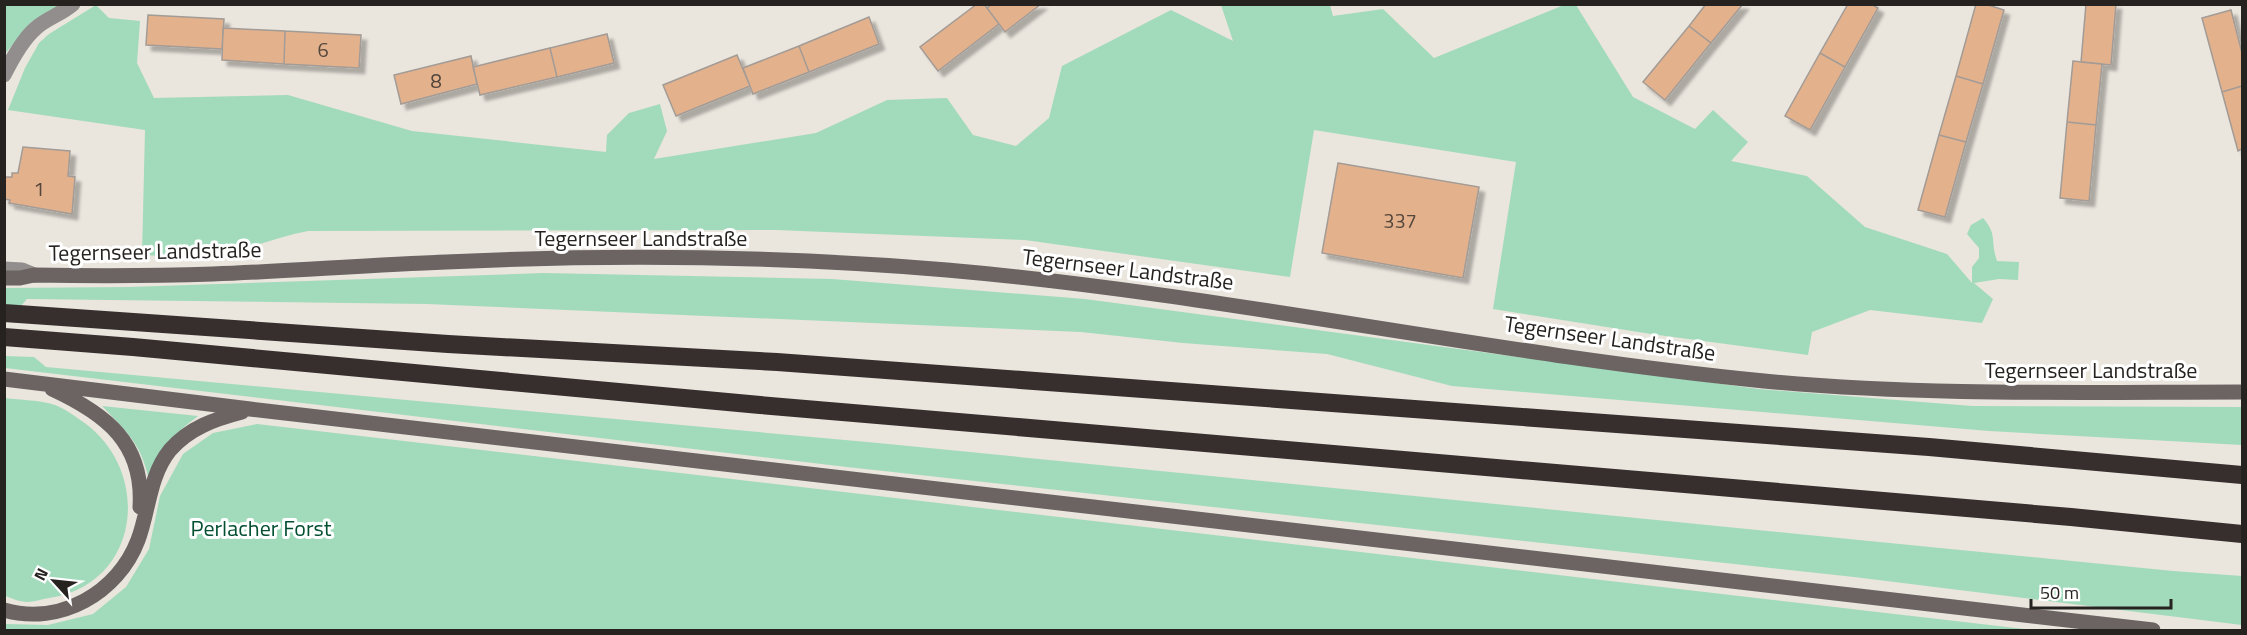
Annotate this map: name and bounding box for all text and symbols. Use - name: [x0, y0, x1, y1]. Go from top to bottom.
- house number: 6: [317, 34, 329, 65]
- house number: 8: [430, 65, 442, 96]
- house number: 1: [33, 173, 45, 204]
- house number: 337: [1383, 205, 1417, 236]
- street label: Tegernseer Landstraße: [535, 221, 747, 255]
- street label: Tegernseer Landstraße: [48, 232, 262, 270]
- street label: Tegernseer Landstraße: [1020, 239, 1236, 299]
- street label: Tegernseer Landstraße: [1502, 306, 1718, 370]
- street label: Tegernseer Landstraße: [1985, 353, 2197, 387]
- park label: Perlacher Forst: [190, 511, 332, 545]
- north arrow: [24, 551, 84, 611]
- text: N: [27, 564, 54, 585]
- scale bar: [2031, 572, 2170, 610]
- text: 50 m: [2040, 579, 2079, 606]

